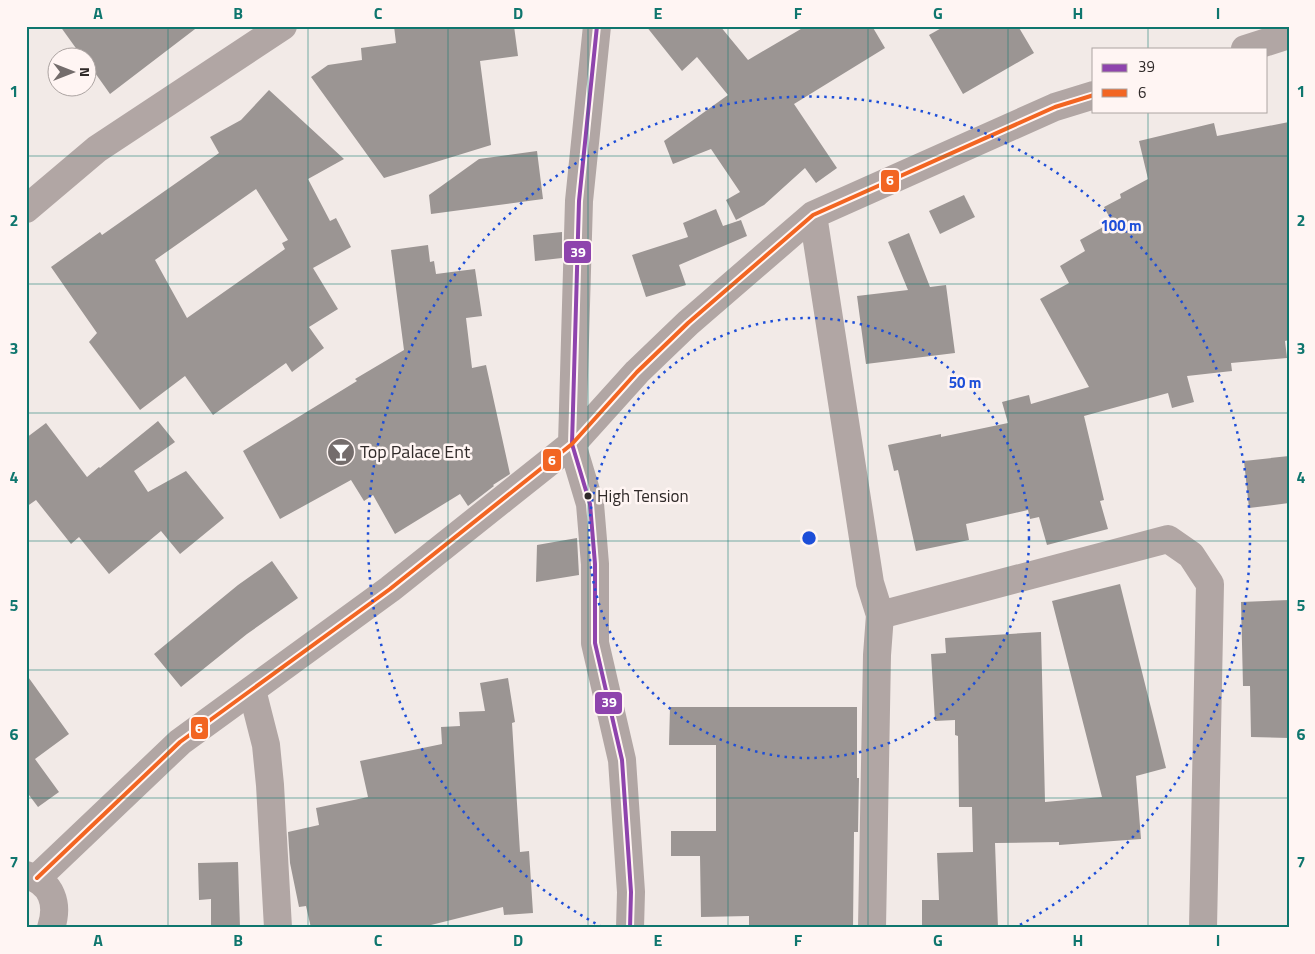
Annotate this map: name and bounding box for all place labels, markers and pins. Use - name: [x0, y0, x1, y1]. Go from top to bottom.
- bar icon: Top Palace Ent: [326, 437, 356, 467]
- place label: Top Palace Ent: [360, 438, 471, 465]
- place label: High Tension: [597, 483, 689, 509]
- marker: High Tension: [583, 491, 593, 501]
- centre of rings: [800, 529, 818, 547]

